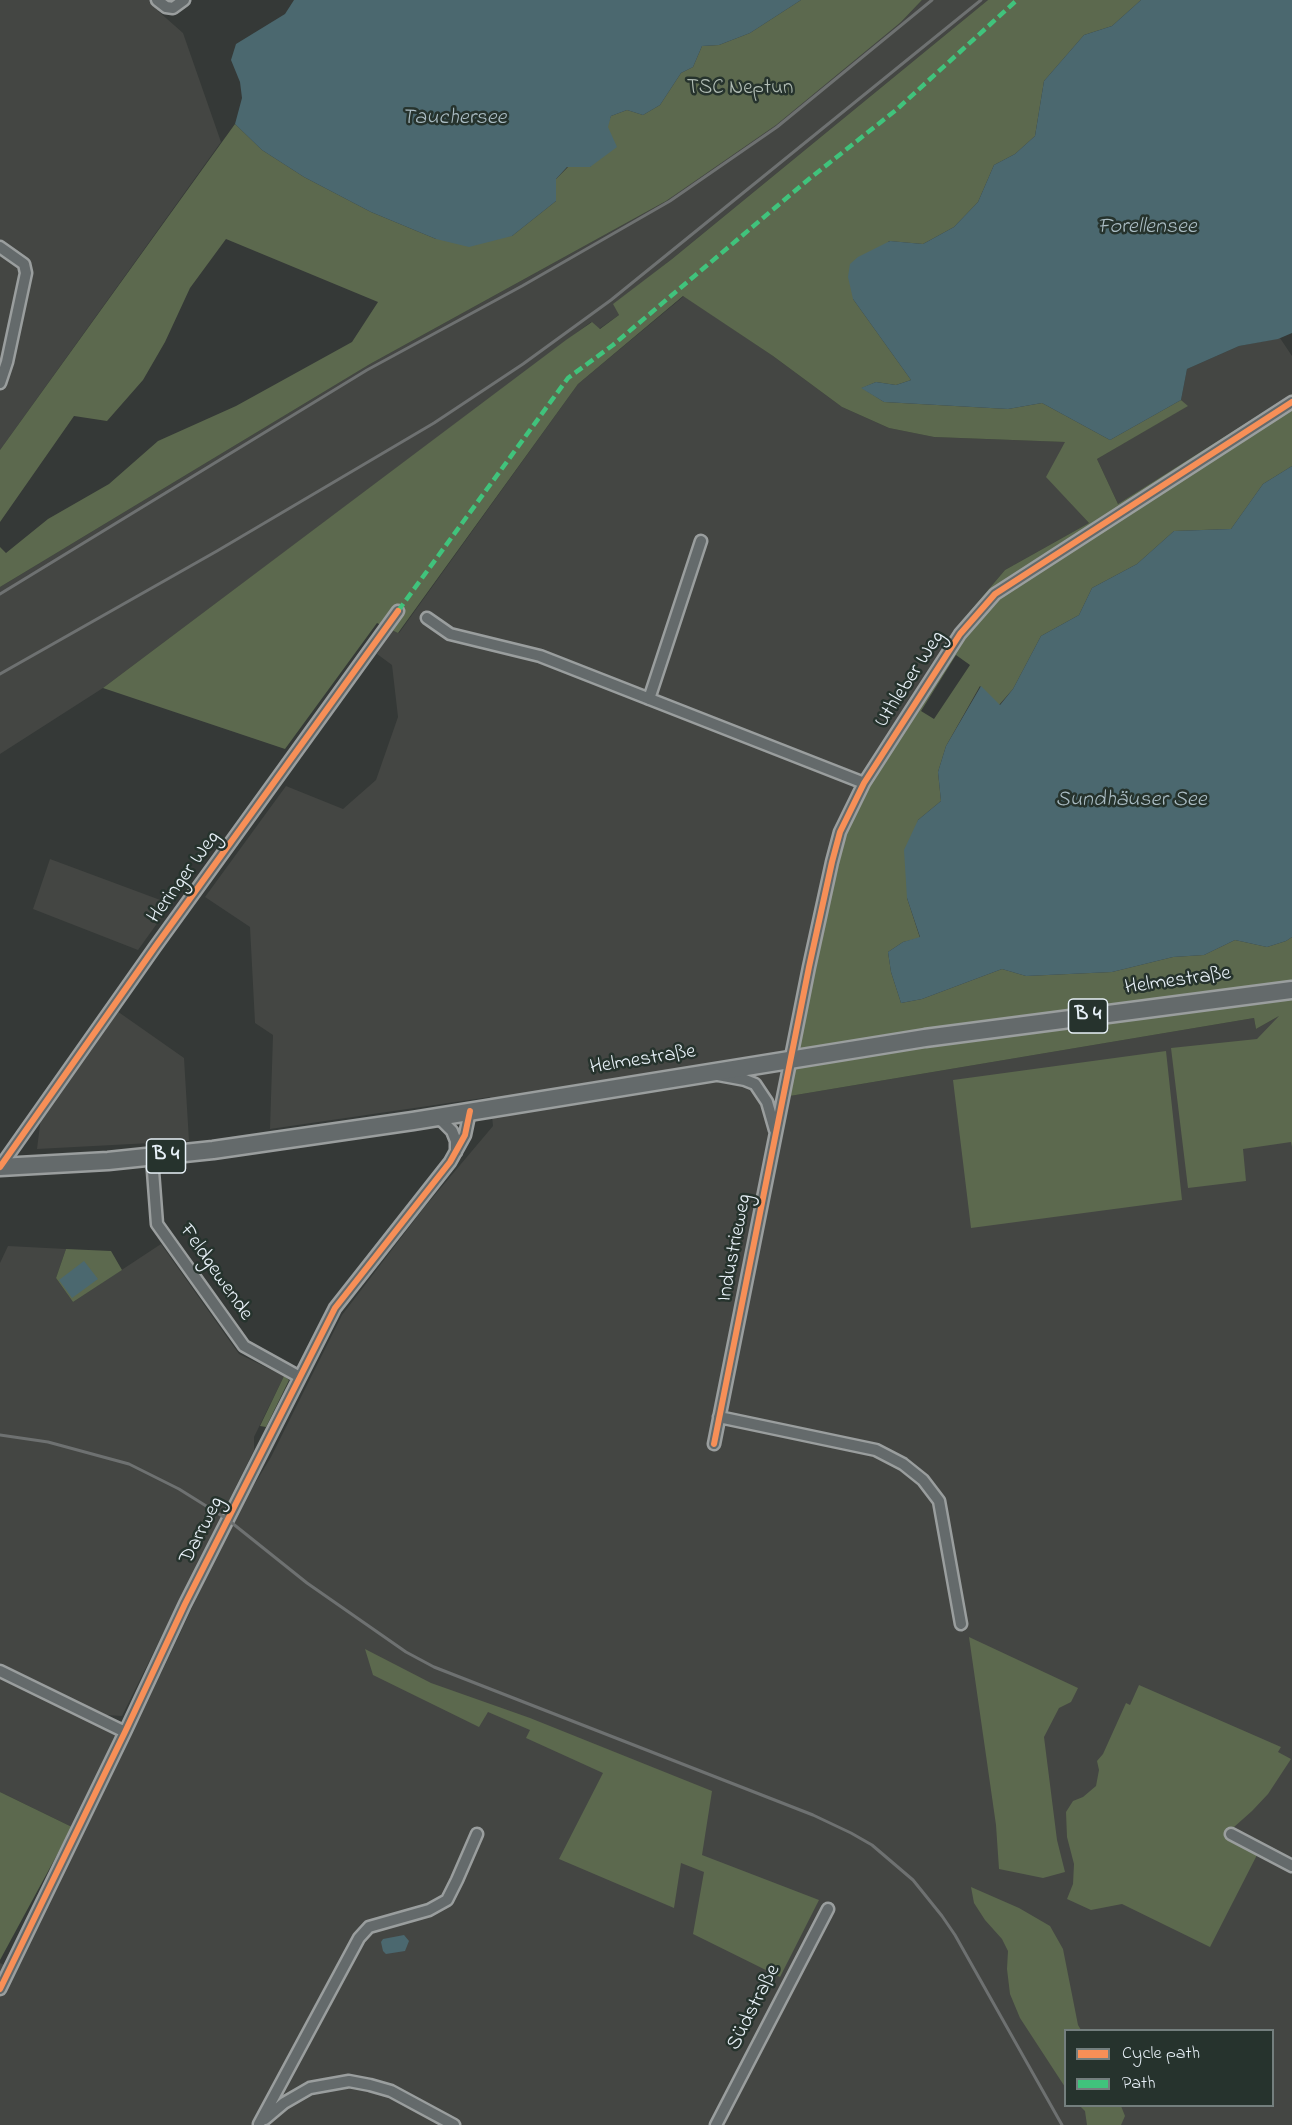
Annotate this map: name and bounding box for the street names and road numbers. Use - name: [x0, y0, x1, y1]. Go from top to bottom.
- street label: Uthleber Weg: [870, 627, 952, 733]
- street label: Heringer Weg: [143, 827, 227, 929]
- street label: Helmestraße: [1123, 962, 1233, 1002]
- road number: B 4: [1068, 999, 1108, 1033]
- street label: Helmestraße: [588, 1040, 698, 1082]
- road number: B 4: [146, 1139, 186, 1173]
- street label: Industrieweg: [713, 1192, 759, 1304]
- street label: Feldgewende: [173, 1220, 257, 1326]
- street label: Darrweg: [175, 1493, 231, 1569]
- street label: Südstraße: [723, 1961, 787, 2055]

